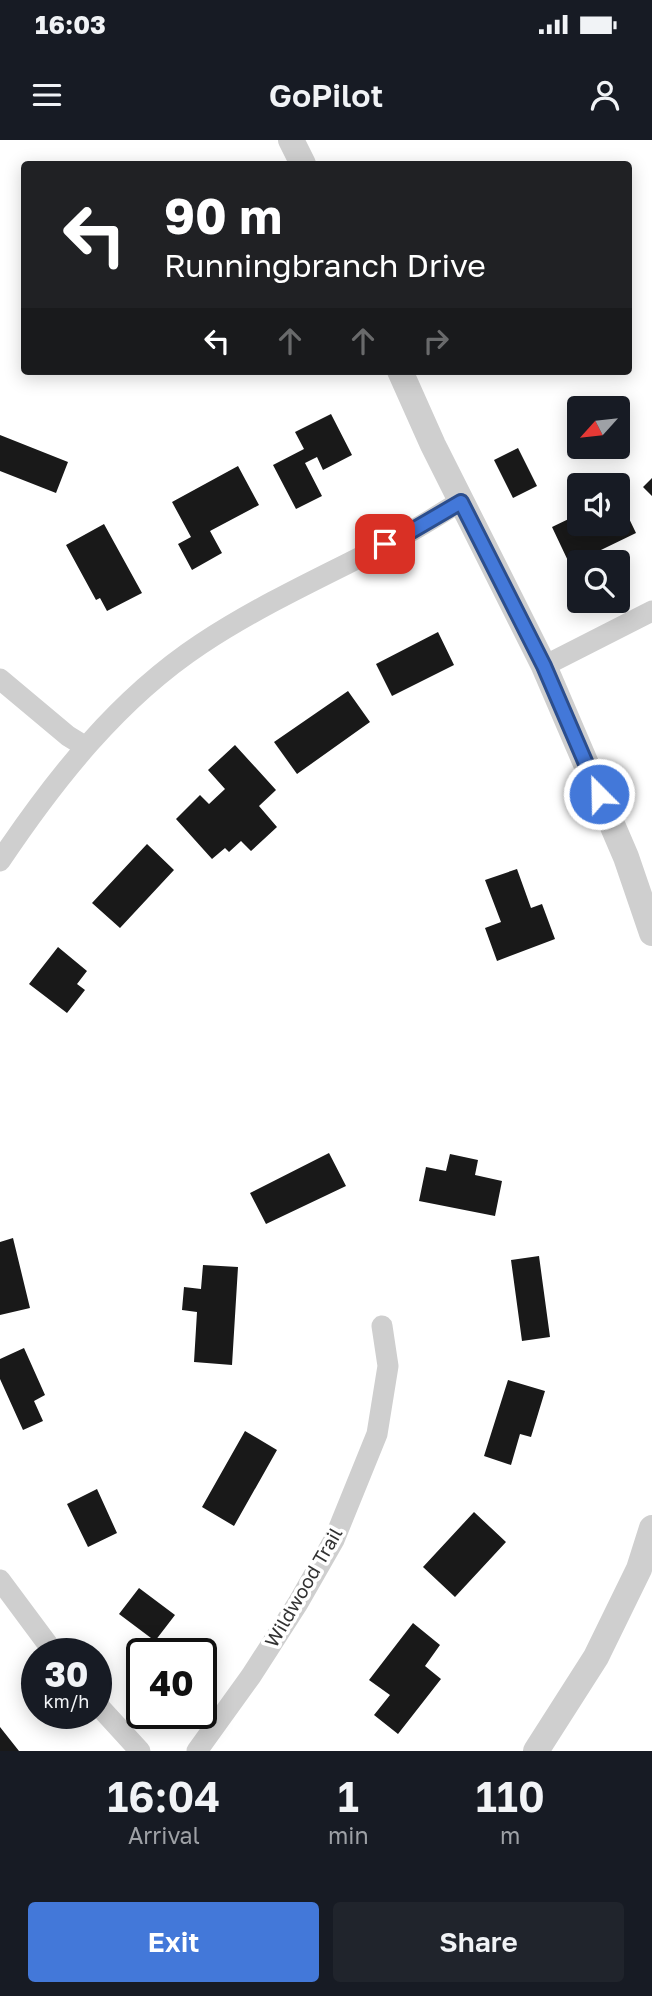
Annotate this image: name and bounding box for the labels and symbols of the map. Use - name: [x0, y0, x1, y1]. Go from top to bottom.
- north arrow: [567, 396, 630, 458]
- pin: [355, 514, 415, 574]
- position arrow: [562, 757, 636, 831]
- street label: Wildwood Trail: [259, 1523, 347, 1651]
- speed limit sign: 40: [126, 1638, 217, 1729]

